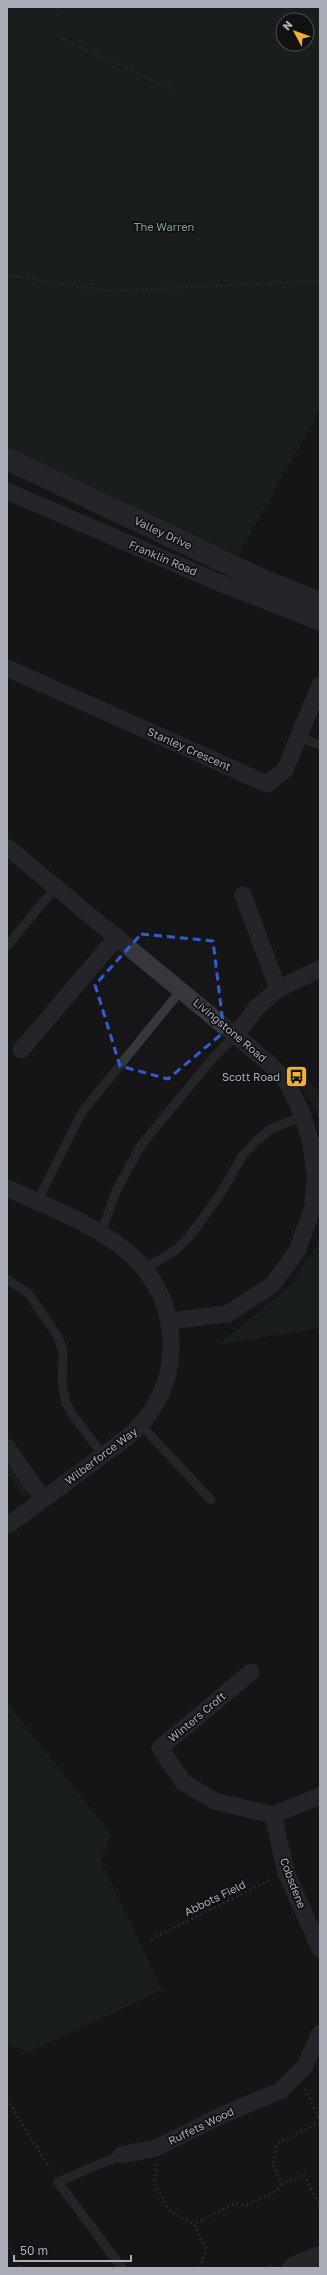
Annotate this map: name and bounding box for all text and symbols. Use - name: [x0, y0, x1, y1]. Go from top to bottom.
- north arrow: [275, 12, 315, 52]
- text: N: [279, 18, 295, 33]
- park label: The Warren: [134, 220, 194, 233]
- street label: Valley Drive: [132, 514, 194, 552]
- street label: Franklin Road: [127, 537, 199, 578]
- street label: Stanley Crescent: [145, 724, 233, 773]
- street label: Livingstone Road: [191, 995, 270, 1064]
- bus stop icon: Scott Road: [283, 1064, 309, 1090]
- place label: Scott Road: [222, 1070, 280, 1083]
- street label: Wilberforce Way: [62, 1424, 139, 1487]
- street label: Winters Croft: [165, 1689, 228, 1744]
- street label: Cobsdene: [278, 1856, 309, 1910]
- street label: Abbots Field: [182, 1877, 248, 1918]
- street label: Ruffets Wood: [166, 2104, 236, 2147]
- scale bar: [14, 2237, 131, 2263]
- text: 50 m: [20, 2243, 48, 2258]

